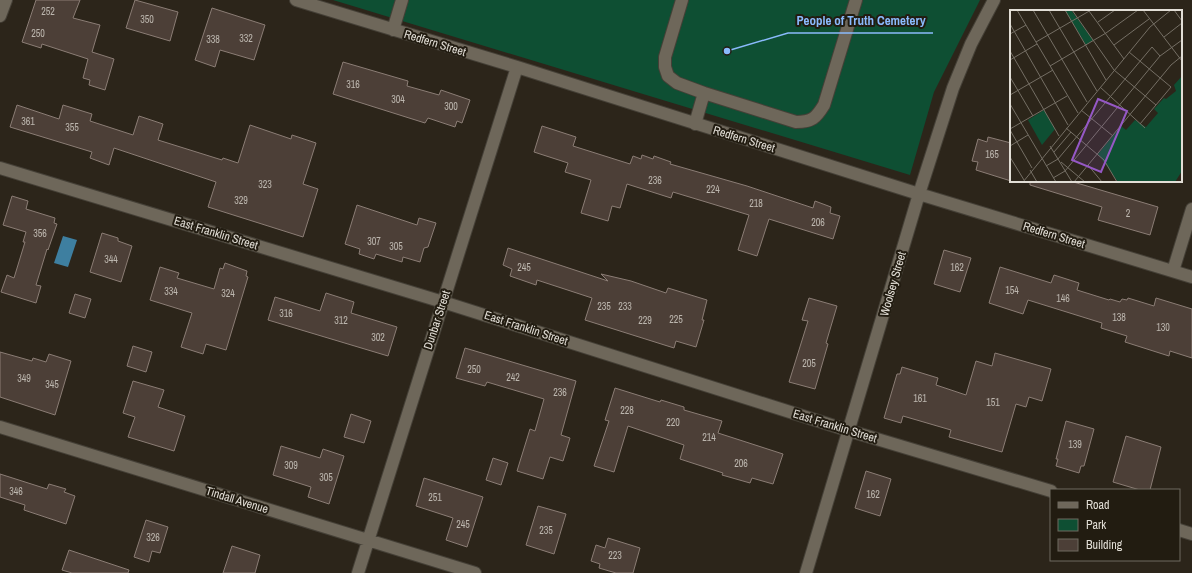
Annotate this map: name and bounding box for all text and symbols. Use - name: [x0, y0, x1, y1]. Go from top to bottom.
- house number: 252: [41, 5, 55, 18]
- callout: People of Truth Cemetery: [788, 8, 933, 33]
- inset map: [1010, 10, 1182, 182]
- text: People of Truth Cemetery: [796, 12, 926, 29]
- house number: 350: [140, 13, 154, 26]
- street label: Redfern Street: [402, 26, 468, 60]
- house number: 250: [31, 27, 45, 40]
- house number: 332: [239, 32, 253, 45]
- house number: 338: [206, 33, 220, 46]
- house number: 316: [346, 78, 360, 91]
- house number: 304: [391, 93, 405, 106]
- house number: 300: [444, 100, 458, 113]
- house number: 361: [21, 115, 35, 128]
- house number: 355: [65, 121, 79, 134]
- street label: Redfern Street: [711, 122, 777, 156]
- house number: 165: [985, 148, 999, 161]
- house number: 236: [648, 174, 662, 187]
- house number: 323: [258, 178, 272, 191]
- house number: 224: [706, 183, 720, 196]
- house number: 329: [234, 194, 248, 207]
- house number: 218: [749, 197, 763, 210]
- house number: 2: [1126, 207, 1131, 220]
- street label: East Franklin Street: [172, 213, 260, 253]
- house number: 206: [811, 216, 825, 229]
- street label: Redfern Street: [1021, 218, 1087, 252]
- house number: 356: [33, 227, 47, 240]
- house number: 307: [367, 235, 381, 248]
- house number: 305: [389, 240, 403, 253]
- street label: Woolsey Street: [876, 250, 910, 318]
- house number: 344: [104, 253, 118, 266]
- house number: 245: [517, 261, 531, 274]
- house number: 162: [950, 261, 964, 274]
- house number: 154: [1005, 284, 1019, 297]
- house number: 334: [164, 285, 178, 298]
- house number: 324: [221, 287, 235, 300]
- street label: Dunbar Street: [420, 288, 454, 352]
- house number: 146: [1056, 292, 1070, 305]
- house number: 235: [597, 300, 611, 313]
- house number: 233: [618, 300, 632, 313]
- house number: 316: [279, 307, 293, 320]
- street label: East Franklin Street: [482, 307, 570, 349]
- house number: 138: [1112, 311, 1126, 324]
- house number: 225: [669, 313, 683, 326]
- house number: 312: [334, 314, 348, 327]
- house number: 229: [638, 314, 652, 327]
- house number: 130: [1156, 321, 1170, 334]
- house number: 302: [371, 331, 385, 344]
- house number: 205: [802, 357, 816, 370]
- house number: 250: [467, 363, 481, 376]
- house number: 242: [506, 371, 520, 384]
- house number: 349: [17, 372, 31, 385]
- house number: 345: [45, 378, 59, 391]
- house number: 236: [553, 386, 567, 399]
- house number: 161: [913, 392, 927, 405]
- house number: 151: [986, 396, 1000, 409]
- house number: 228: [620, 404, 634, 417]
- street label: East Franklin Street: [791, 406, 879, 446]
- house number: 220: [666, 416, 680, 429]
- house number: 214: [702, 431, 716, 444]
- house number: 139: [1068, 438, 1082, 451]
- house number: 206: [734, 457, 748, 470]
- house number: 309: [284, 459, 298, 472]
- house number: 305: [319, 471, 333, 484]
- street label: Tindall Avenue: [204, 483, 270, 517]
- house number: 346: [9, 485, 23, 498]
- house number: 162: [866, 488, 880, 501]
- legend: [1050, 489, 1180, 561]
- house number: 251: [428, 491, 442, 504]
- text: Road: [1086, 497, 1110, 513]
- text: Park: [1086, 517, 1106, 533]
- house number: 245: [456, 518, 470, 531]
- house number: 235: [539, 524, 553, 537]
- house number: 326: [146, 531, 160, 544]
- text: Building: [1086, 537, 1123, 553]
- house number: 223: [608, 549, 622, 562]

